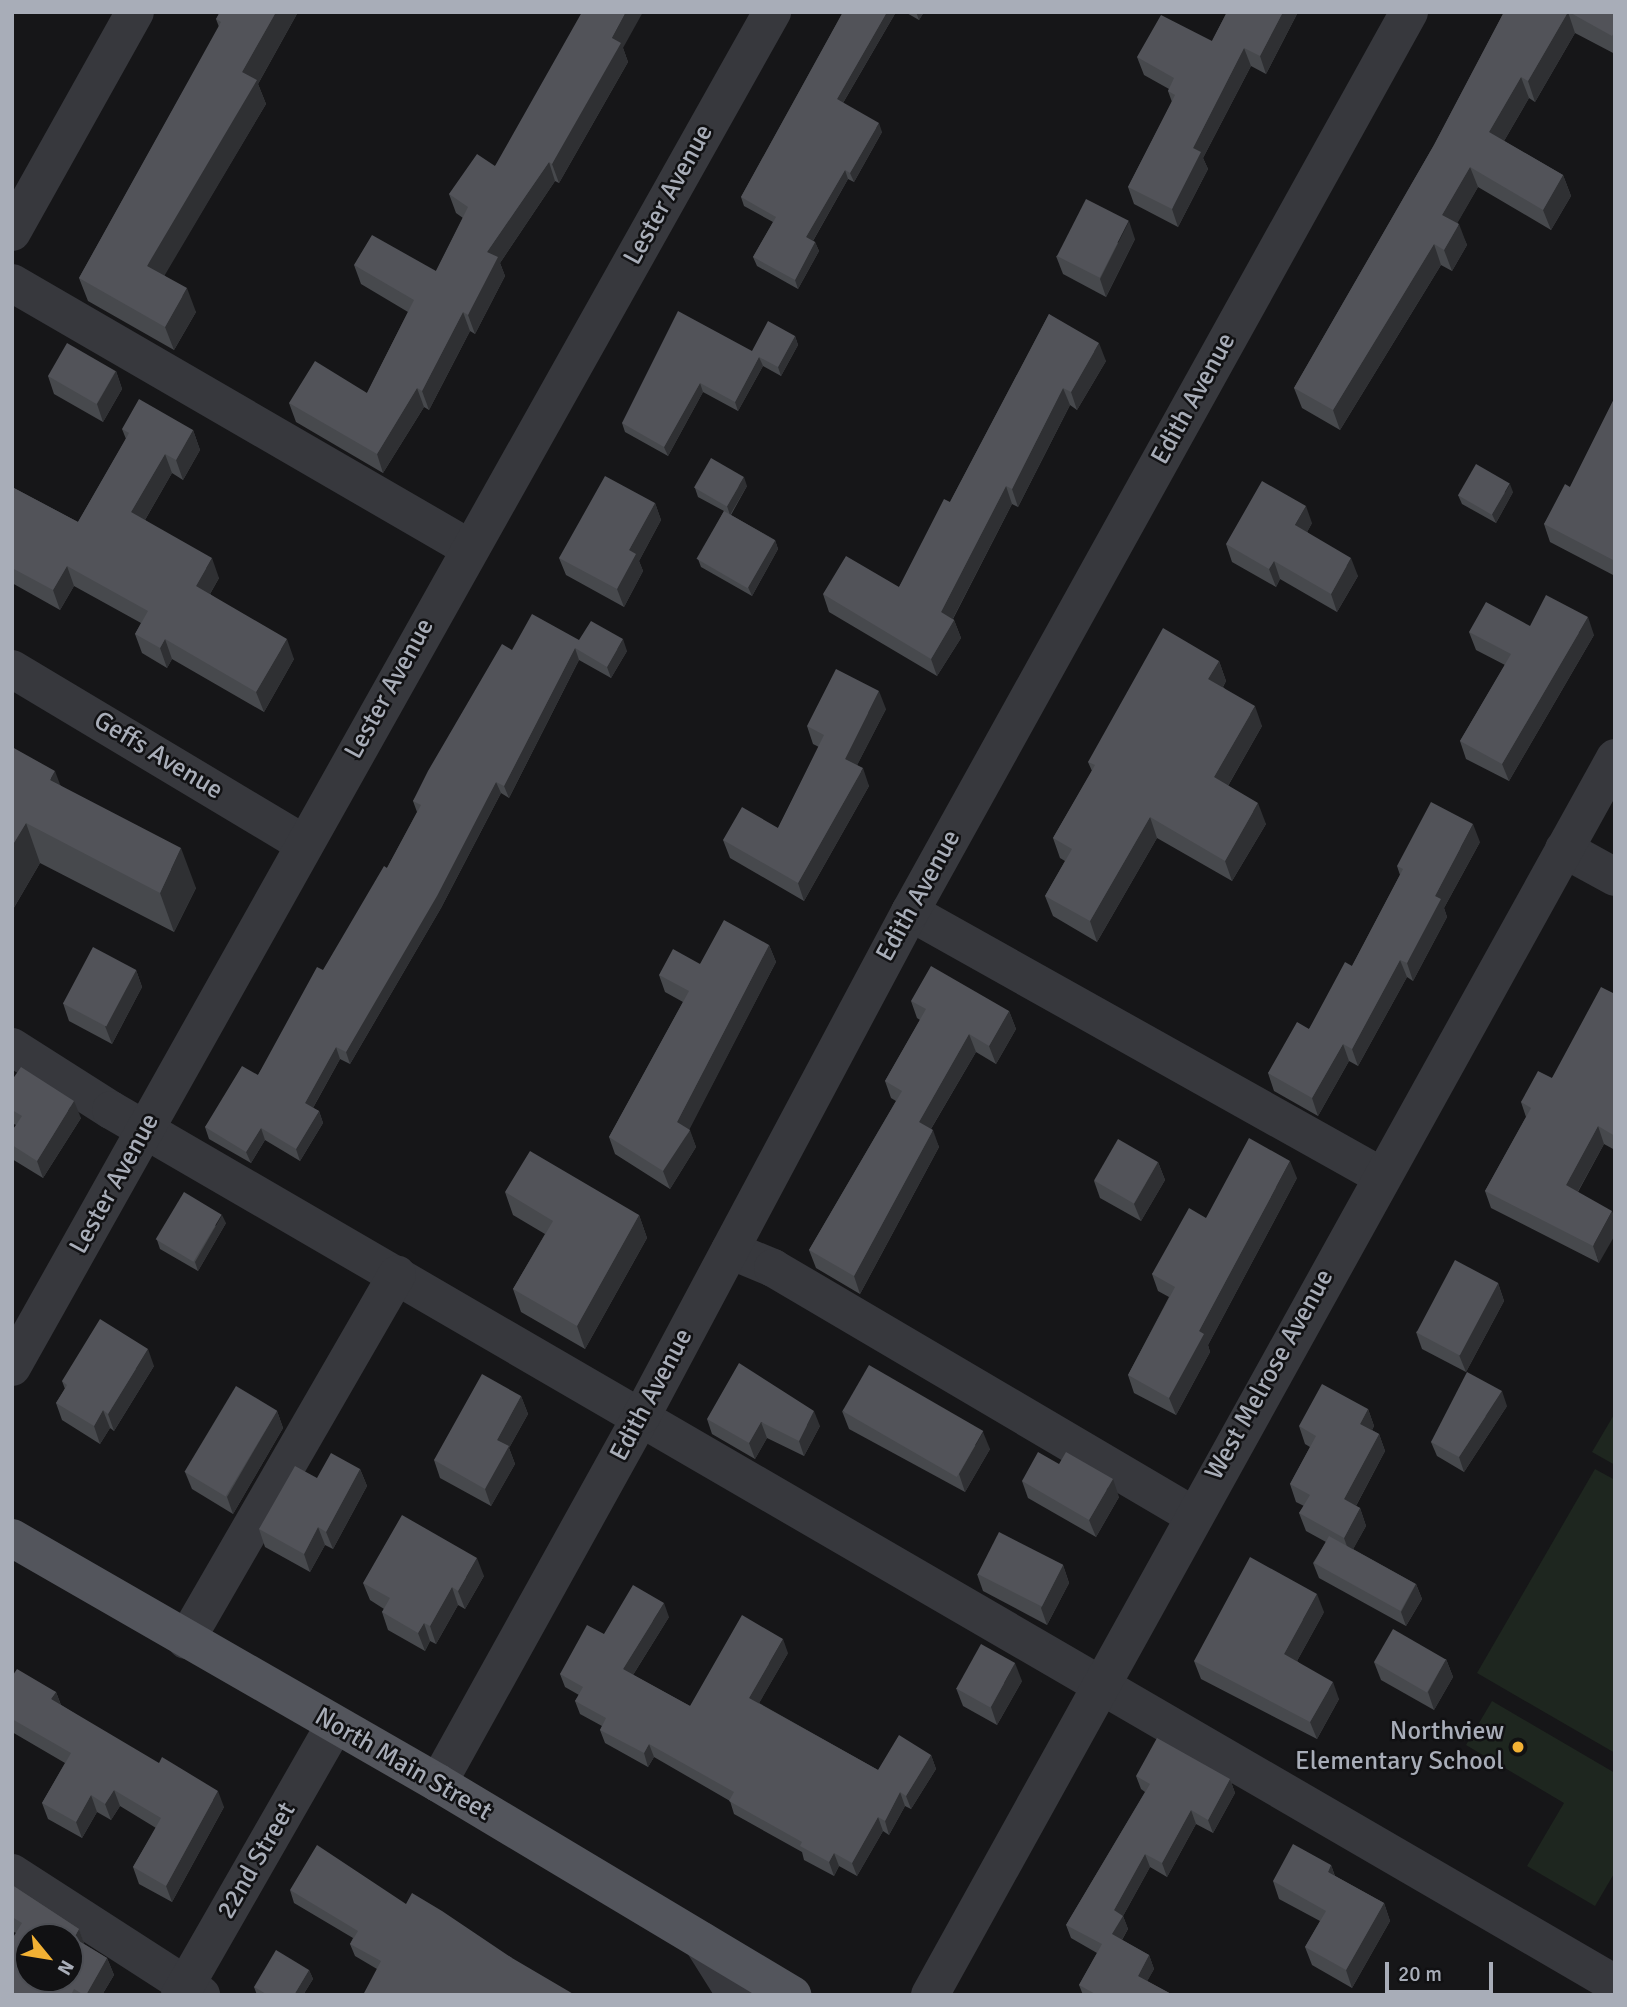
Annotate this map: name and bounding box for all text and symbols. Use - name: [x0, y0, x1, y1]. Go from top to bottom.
- street label: Lester Avenue: [618, 119, 720, 271]
- street label: Edith Avenue: [1145, 328, 1243, 470]
- street label: Lester Avenue: [339, 613, 441, 765]
- street label: Geffs Avenue: [88, 705, 228, 807]
- street label: Edith Avenue: [870, 825, 968, 967]
- street label: Lester Avenue: [64, 1108, 166, 1260]
- street label: West Melrose Avenue: [1199, 1264, 1341, 1486]
- street label: Edith Avenue: [604, 1324, 700, 1466]
- street label: North Main Street: [309, 1702, 497, 1828]
- place label: Northview Elementary School: [1295, 1716, 1504, 1778]
- marker: Northview Elementary School: [1510, 1739, 1526, 1755]
- street label: 22nd Street: [211, 1797, 303, 1925]
- north arrow: [14, 1923, 84, 1993]
- scale bar: [1389, 1948, 1498, 1992]
- text: N: [52, 1956, 79, 1979]
- text: 20 m: [1398, 1961, 1442, 1987]

